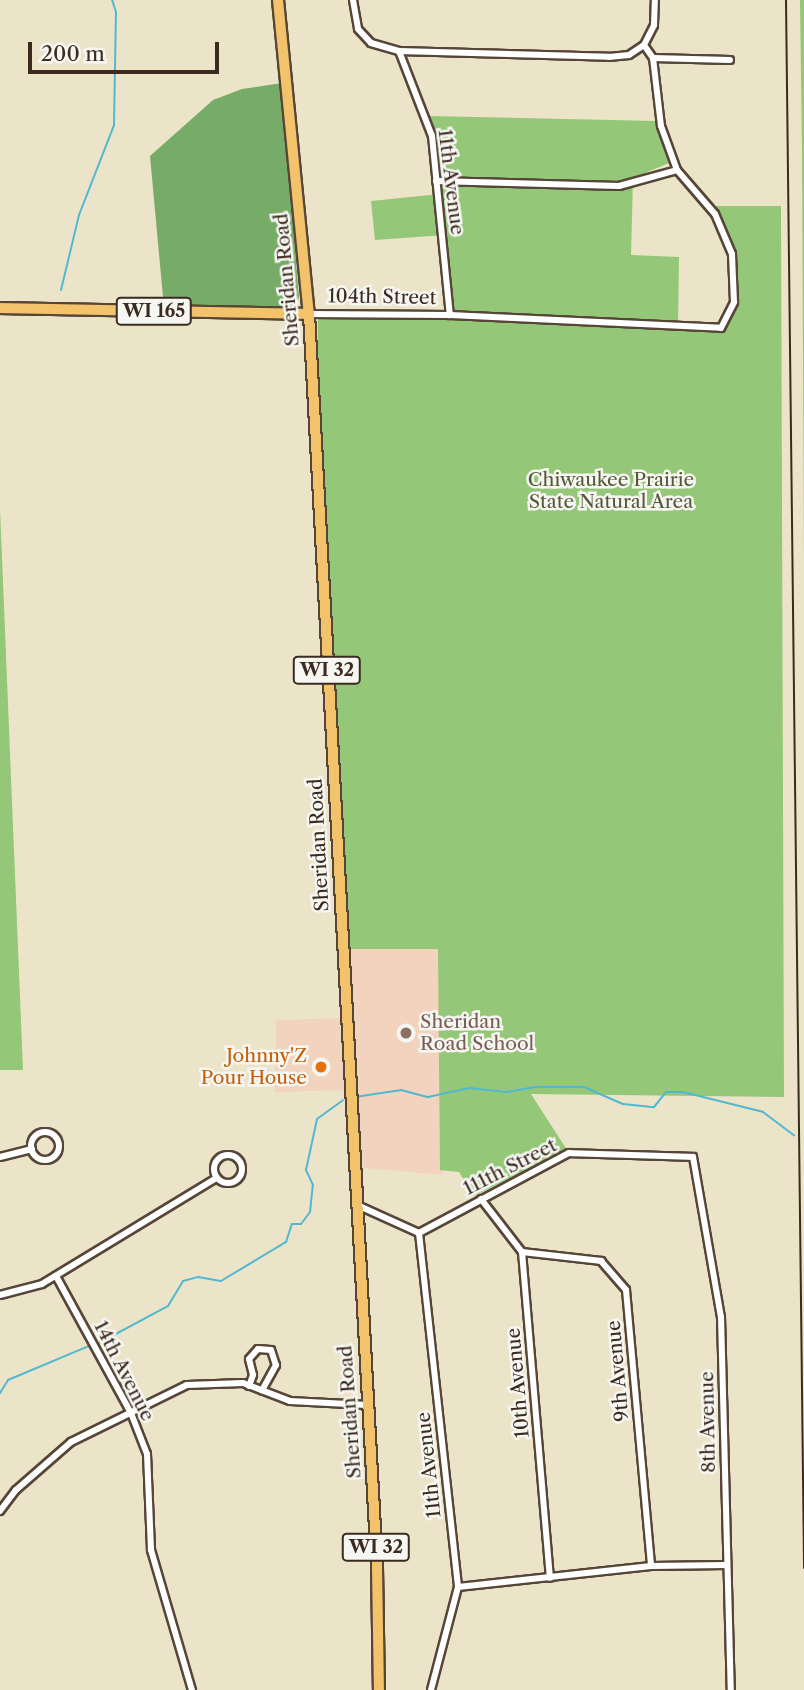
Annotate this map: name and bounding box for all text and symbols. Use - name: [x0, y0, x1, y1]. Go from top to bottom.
- scale bar: [32, 28, 222, 72]
- text: 200 m: [41, 41, 105, 66]
- street label: 11th Avenue: [433, 127, 469, 237]
- street label: Sheridan Road: [270, 213, 304, 347]
- street label: 104th Street: [328, 285, 436, 309]
- road number: WI 165: [116, 296, 192, 326]
- park label: Chiwaukee Prairie State Natural Area: [528, 469, 694, 513]
- road number: WI 32: [292, 656, 362, 684]
- street label: Sheridan Road: [304, 778, 334, 912]
- place label: Sheridan Road School: [420, 1011, 534, 1055]
- marker: Sheridan Road School: [398, 1025, 414, 1041]
- place label: Johnny'Z Pour House: [200, 1045, 307, 1089]
- marker: Johnny'Z Pour House: [313, 1059, 329, 1075]
- street label: 111th Street: [460, 1134, 560, 1200]
- street label: 14th Avenue: [89, 1317, 159, 1425]
- street label: 9th Avenue: [602, 1319, 634, 1423]
- street label: 10th Avenue: [502, 1327, 534, 1439]
- street label: Sheridan Road: [334, 1345, 366, 1479]
- street label: 8th Avenue: [696, 1371, 720, 1473]
- street label: 11th Avenue: [412, 1411, 446, 1519]
- road number: WI 32: [341, 1532, 411, 1562]

